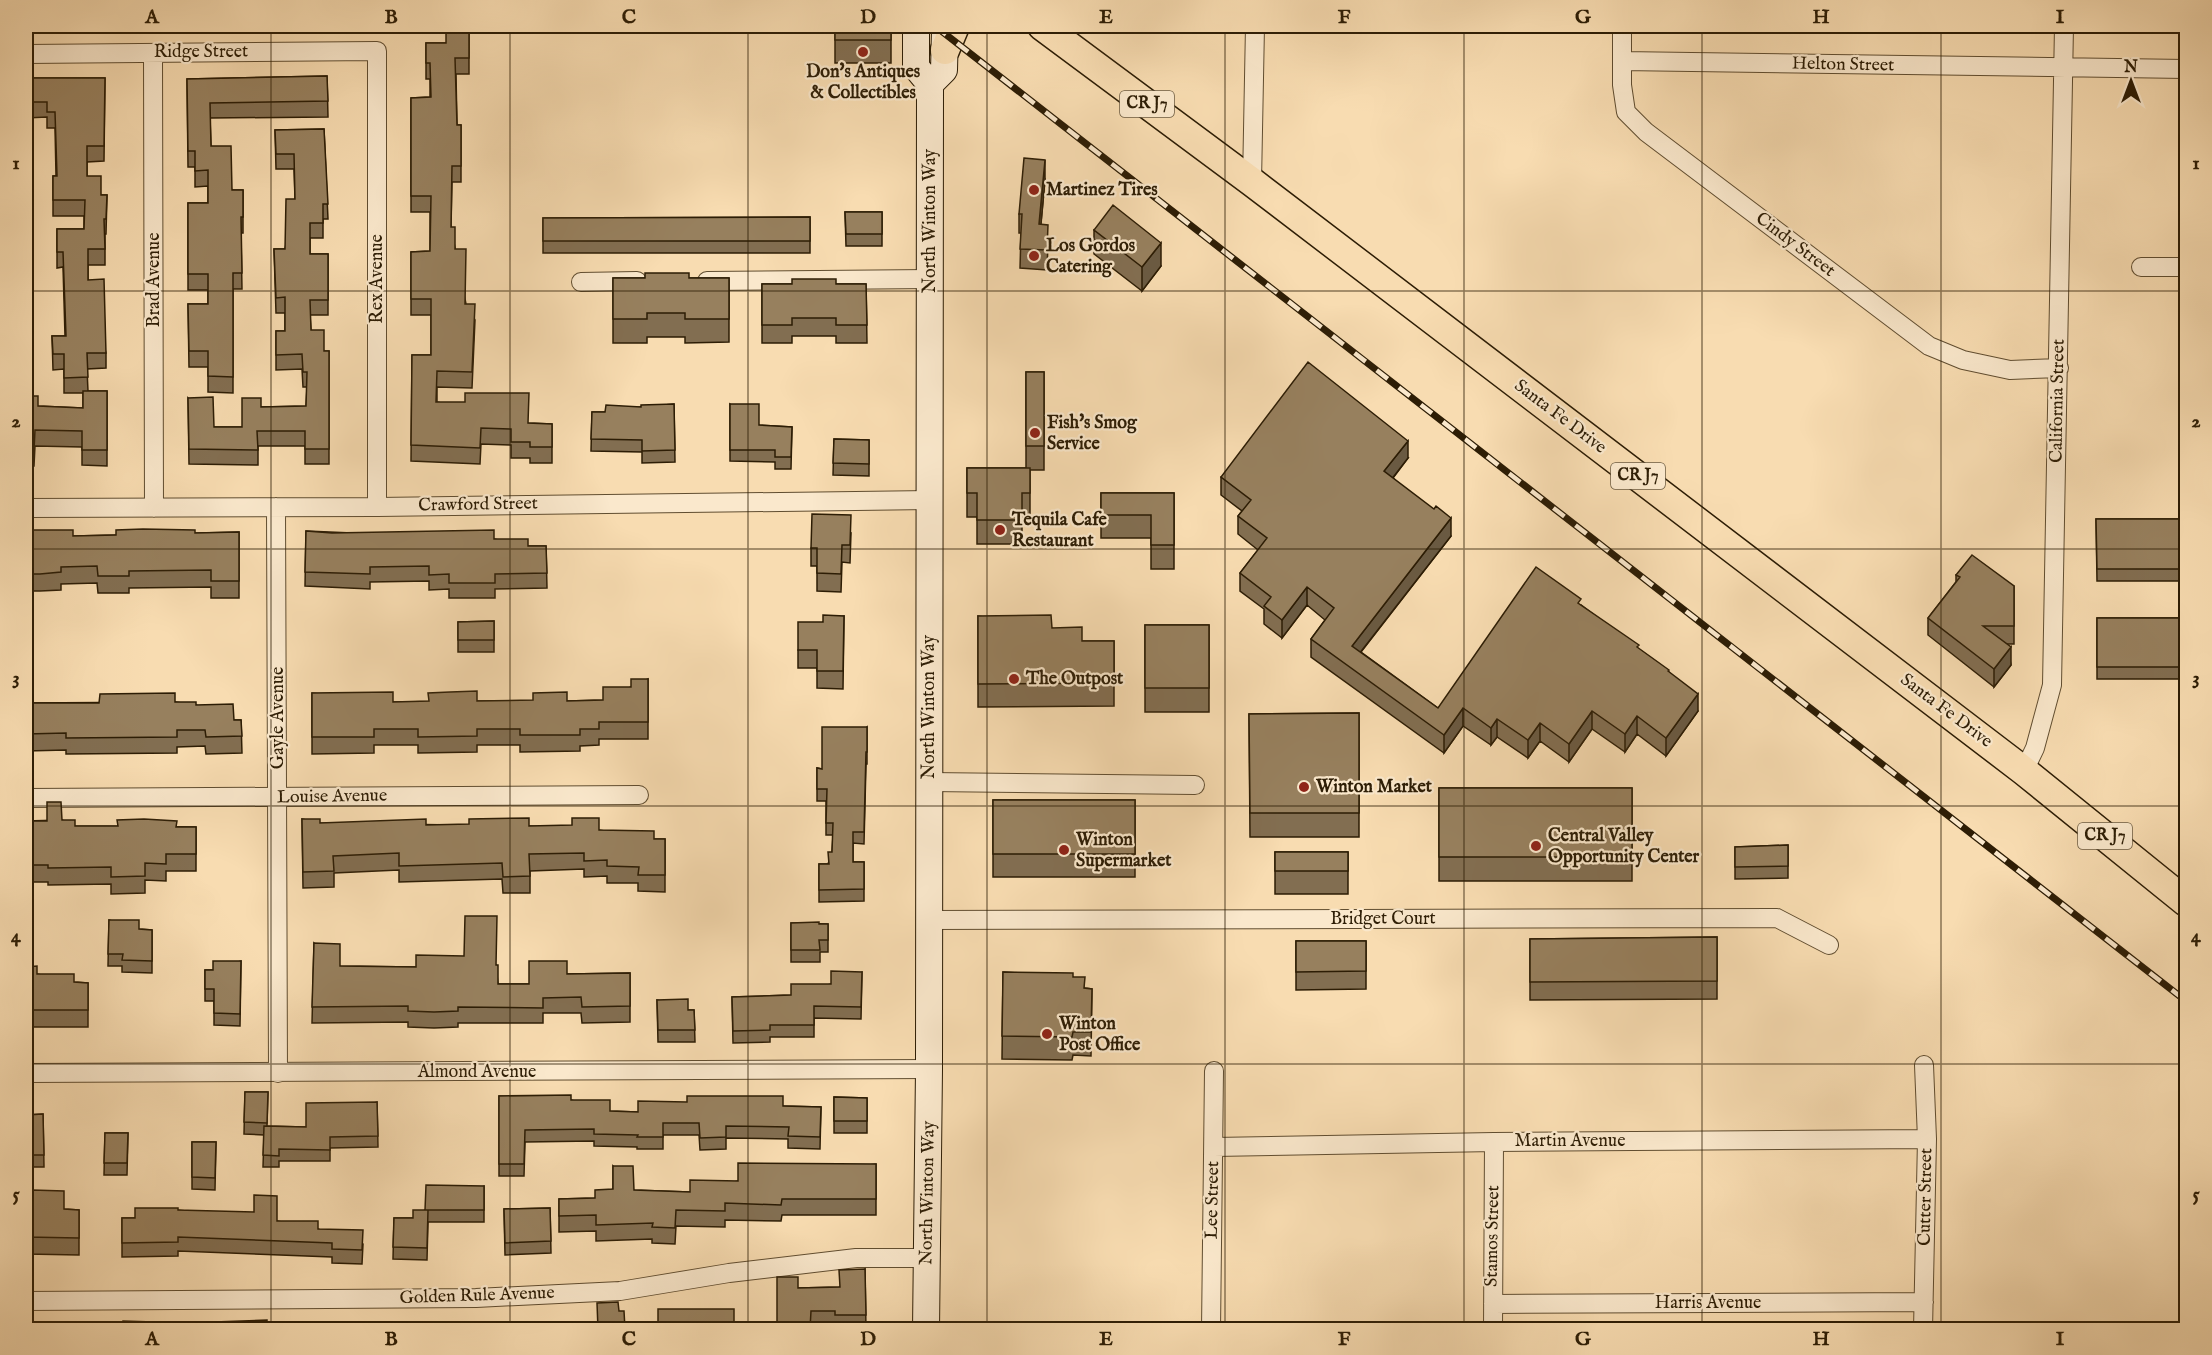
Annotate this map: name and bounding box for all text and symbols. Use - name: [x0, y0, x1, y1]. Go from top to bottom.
- text: A: [144, 5, 160, 30]
- text: B: [384, 5, 398, 30]
- text: C: [622, 5, 636, 30]
- text: D: [860, 5, 876, 30]
- text: E: [1099, 5, 1113, 30]
- text: F: [1338, 5, 1351, 30]
- text: G: [1575, 5, 1592, 30]
- text: H: [1812, 5, 1830, 30]
- text: I: [2056, 5, 2065, 30]
- street label: Ridge Street: [154, 41, 248, 64]
- marker: Don's Antiques & Collectibles: [856, 45, 870, 59]
- north arrow: [2101, 51, 2161, 111]
- street label: Helton Street: [1792, 53, 1894, 77]
- text: N: [2123, 58, 2138, 78]
- place label: Don's Antiques & Collectibles: [806, 61, 921, 105]
- road number: CR J7: [1120, 91, 1174, 117]
- street label: North Winton Way: [919, 149, 942, 293]
- text: 1: [12, 151, 20, 176]
- text: 1: [2192, 151, 2200, 176]
- place label: Martinez Tires: [1046, 179, 1158, 202]
- marker: Martinez Tires: [1027, 183, 1041, 197]
- street label: Cindy Street: [1750, 207, 1840, 283]
- street label: Brad Avenue: [143, 233, 166, 327]
- street label: Rex Avenue: [366, 234, 389, 324]
- place label: Los Gordos Catering: [1046, 235, 1136, 279]
- marker: Los Gordos Catering: [1027, 249, 1041, 263]
- street label: California Street: [2045, 339, 2071, 463]
- street label: Santa Fe Drive: [1509, 375, 1611, 459]
- text: 2: [11, 409, 21, 434]
- text: 2: [2191, 409, 2201, 434]
- place label: Fish's Smog Service: [1047, 412, 1138, 456]
- marker: Fish's Smog Service: [1028, 426, 1042, 440]
- road number: CR J7: [1611, 463, 1665, 489]
- street label: Crawford Street: [418, 492, 538, 518]
- place label: Tequila Cafe Restaurant: [1011, 509, 1108, 553]
- marker: Tequila Cafe Restaurant: [993, 523, 1007, 537]
- street label: North Winton Way: [918, 635, 941, 779]
- text: 3: [12, 666, 20, 691]
- text: 3: [2192, 666, 2200, 691]
- street label: Gayle Avenue: [267, 667, 290, 769]
- place label: The Outpost: [1025, 668, 1124, 691]
- street label: Santa Fe Drive: [1895, 669, 1997, 753]
- marker: The Outpost: [1007, 672, 1021, 686]
- place label: Winton Market: [1315, 776, 1433, 799]
- marker: Winton Market: [1297, 780, 1311, 794]
- street label: Louise Avenue: [277, 785, 387, 809]
- road number: CR J7: [2078, 823, 2132, 849]
- place label: Central Valley Opportunity Center: [1548, 825, 1700, 869]
- place label: Winton Supermarket: [1075, 829, 1172, 873]
- marker: Central Valley Opportunity Center: [1529, 839, 1543, 853]
- marker: Winton Supermarket: [1057, 843, 1071, 857]
- street label: Bridget Court: [1330, 908, 1436, 931]
- text: 4: [11, 924, 22, 949]
- text: 4: [2191, 924, 2202, 949]
- place label: Winton Post Office: [1058, 1013, 1141, 1057]
- marker: Winton Post Office: [1040, 1027, 1054, 1041]
- street label: Almond Avenue: [417, 1061, 536, 1084]
- street label: North Winton Way: [915, 1121, 941, 1265]
- street label: Martin Avenue: [1515, 1130, 1625, 1153]
- street label: Cutter Street: [1914, 1148, 1938, 1246]
- street label: Lee Street: [1201, 1161, 1225, 1239]
- text: 5: [12, 1182, 20, 1207]
- text: 5: [2192, 1182, 2200, 1207]
- street label: Stamos Street: [1481, 1185, 1505, 1287]
- street label: Golden Rule Avenue: [399, 1282, 555, 1310]
- street label: Harris Avenue: [1655, 1292, 1761, 1315]
- text: A: [144, 1327, 160, 1352]
- text: B: [384, 1327, 398, 1352]
- text: C: [622, 1327, 636, 1352]
- text: D: [860, 1327, 876, 1352]
- text: E: [1099, 1327, 1113, 1352]
- text: F: [1338, 1327, 1351, 1352]
- text: G: [1575, 1327, 1592, 1352]
- text: H: [1812, 1327, 1830, 1352]
- text: I: [2056, 1327, 2065, 1352]

